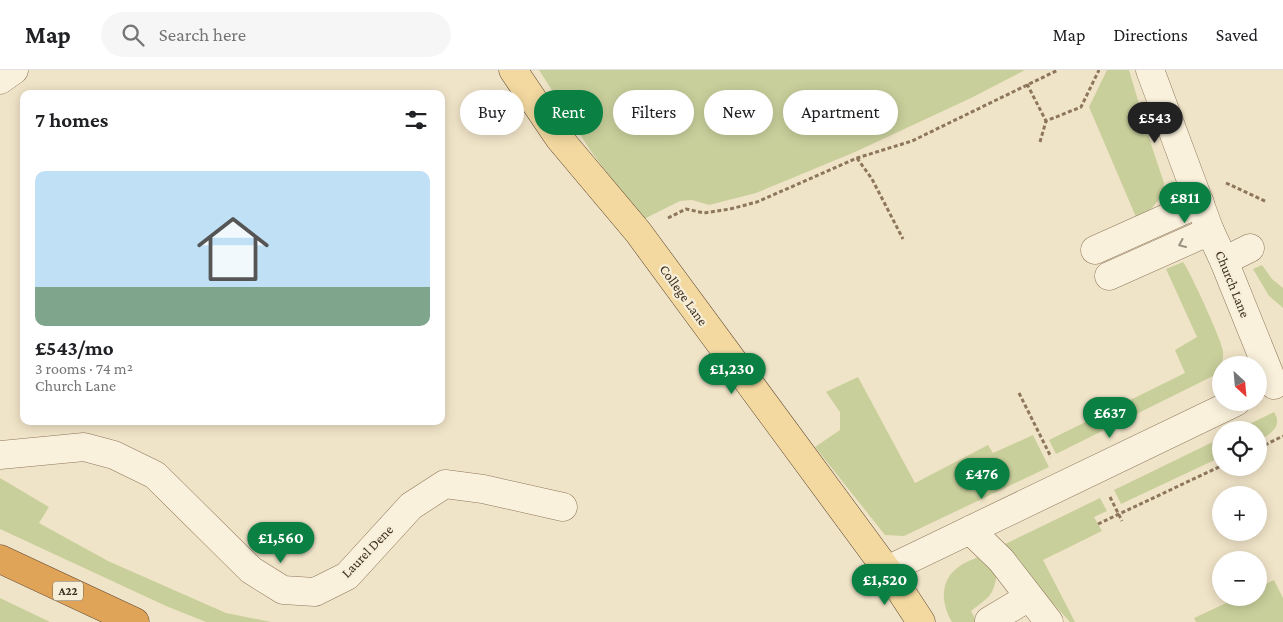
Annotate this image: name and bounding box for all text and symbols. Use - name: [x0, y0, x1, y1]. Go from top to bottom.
- search box: [101, 12, 451, 57]
- text: Map: [25, 21, 71, 48]
- icon: search: [119, 21, 147, 49]
- text: Search here: [159, 24, 246, 45]
- text: Map: [1053, 25, 1085, 45]
- text: Directions: [1113, 25, 1188, 45]
- text: Saved: [1216, 25, 1258, 45]
- chip: Buy: [460, 90, 524, 135]
- chip: Rent: [534, 90, 603, 135]
- chip: Filters: [613, 90, 694, 135]
- chip: New: [704, 90, 773, 135]
- chip: Apartment: [783, 90, 898, 135]
- pin: £543: [1125, 102, 1185, 144]
- icon: filters: [402, 106, 430, 134]
- text: 7 homes: [35, 108, 108, 132]
- text: £543: [1139, 109, 1171, 126]
- pin: £811: [1155, 182, 1215, 224]
- text: £811: [1170, 189, 1200, 206]
- icon: home: [188, 204, 278, 294]
- one-way arrow: [1178, 237, 1187, 248]
- street label: Church Lane: [1212, 248, 1254, 320]
- street label: College Lane: [657, 261, 711, 329]
- text: £543/mo: [35, 336, 114, 360]
- pin: £1,230: [691, 352, 773, 395]
- north arrow: [1212, 356, 1268, 411]
- map controls: [1212, 356, 1267, 606]
- text: 3 rooms · 74 m²: [35, 360, 133, 377]
- text: £1,230: [710, 360, 754, 377]
- text: Church Lane: [35, 377, 116, 394]
- pin: £637: [1080, 396, 1140, 439]
- text: £637: [1094, 404, 1126, 421]
- button: locate: [1212, 421, 1267, 476]
- pin: £476: [952, 458, 1012, 500]
- text: £476: [966, 465, 998, 482]
- button: +: [1212, 486, 1267, 541]
- street label: Laurel Dene: [338, 521, 396, 581]
- pin: £1,560: [240, 522, 322, 564]
- text: £1,560: [258, 529, 304, 546]
- button: −: [1212, 551, 1267, 606]
- pin: £1,520: [844, 564, 926, 606]
- text: £1,520: [863, 571, 907, 588]
- road number: A22: [53, 582, 83, 600]

